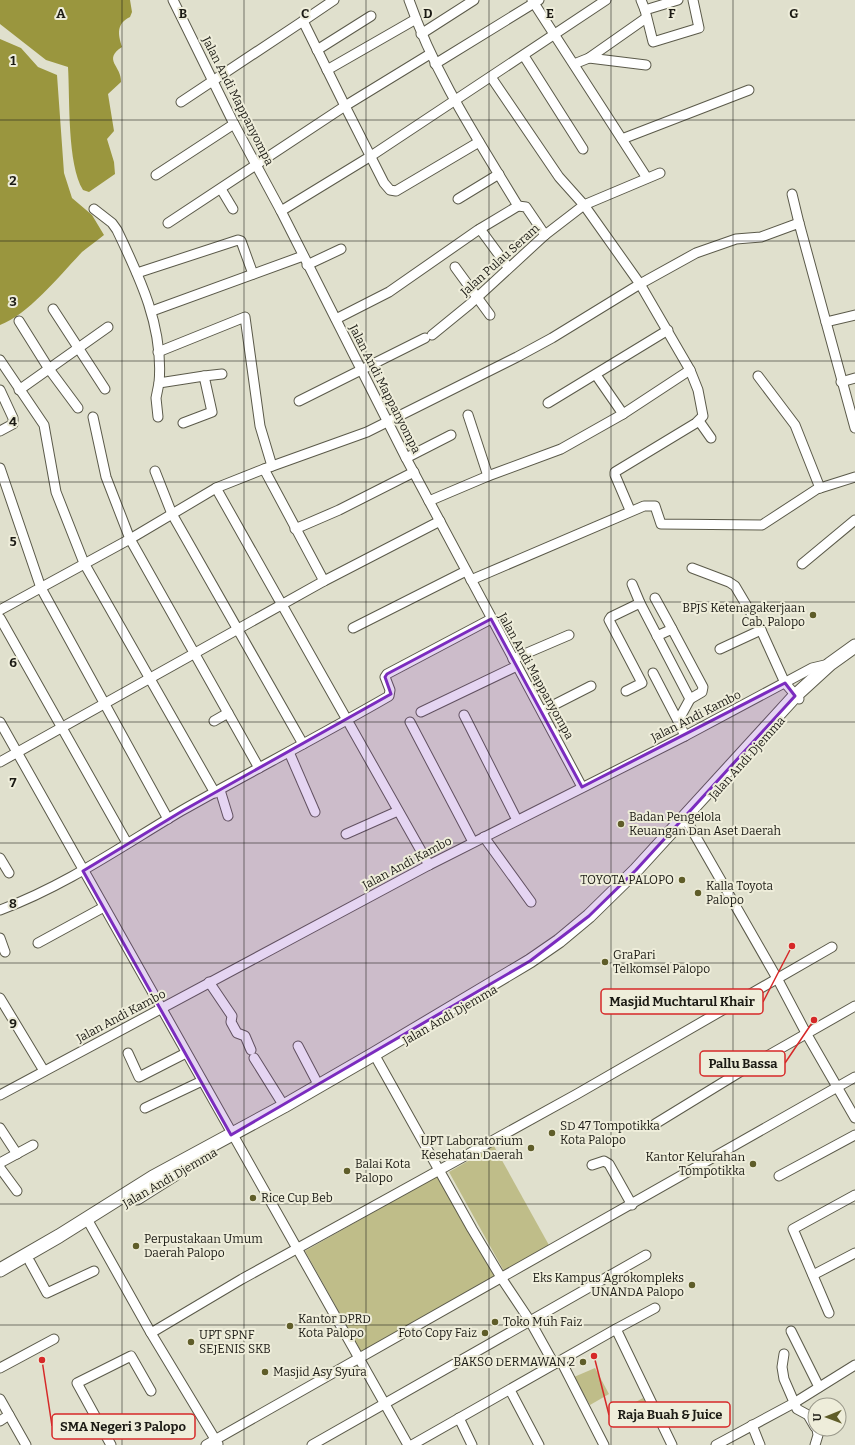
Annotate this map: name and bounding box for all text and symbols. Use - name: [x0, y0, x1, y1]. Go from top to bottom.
- text: A: [56, 6, 66, 21]
- text: B: [179, 6, 187, 21]
- text: C: [301, 6, 309, 21]
- text: D: [423, 6, 433, 21]
- text: E: [546, 6, 554, 21]
- text: F: [668, 6, 676, 21]
- text: G: [789, 6, 799, 21]
- street label: Jalan Andi Mappanyompa: [199, 33, 277, 168]
- text: 1: [10, 53, 16, 68]
- text: 2: [9, 173, 17, 188]
- street label: Jalan Pulau Seram: [457, 221, 543, 300]
- text: 3: [9, 294, 17, 309]
- street label: Jalan Andi Mappanyompa: [346, 321, 424, 456]
- text: 4: [9, 414, 17, 429]
- text: 5: [9, 534, 17, 549]
- place label: BPJS Ketenagakerjaan Cab. Palopo: [682, 601, 805, 629]
- street label: Jalan Andi Mappanyompa: [495, 609, 577, 742]
- marker: BPJS Ketenagakerjaan Cab. Palopo: [808, 610, 818, 620]
- text: 6: [9, 655, 17, 670]
- street label: Jalan Andi Kambo: [648, 687, 743, 745]
- street label: Jalan Andi Djemma: [705, 713, 788, 803]
- text: 7: [10, 775, 17, 790]
- place label: Badan Pengelola Keuangan Dan Aset Daerah: [629, 810, 782, 838]
- marker: Badan Pengelola Keuangan Dan Aset Daerah: [616, 819, 626, 829]
- street label: Jalan Andi Kambo: [359, 834, 454, 893]
- place label: TOYOTA PALOPO: [580, 873, 674, 887]
- marker: TOYOTA PALOPO: [677, 875, 687, 885]
- place label: Kalla Toyota Palopo: [706, 879, 774, 907]
- marker: Kalla Toyota Palopo: [693, 888, 703, 898]
- text: 8: [9, 896, 17, 911]
- place label: GraPari Telkomsel Palopo: [613, 948, 710, 976]
- marker: GraPari Telkomsel Palopo: [600, 957, 610, 967]
- street label: Jalan Andi Djemma: [399, 982, 500, 1048]
- street label: Jalan Andi Kambo: [73, 987, 168, 1046]
- callout: Masjid Muchtarul Khair: [601, 989, 763, 1014]
- text: Masjid Muchtarul Khair: [609, 994, 755, 1010]
- text: 9: [9, 1016, 17, 1031]
- callout: Pallu Bassa: [700, 1051, 785, 1076]
- text: Pallu Bassa: [708, 1056, 778, 1071]
- place label: SD 47 Tompotikka Kota Palopo: [560, 1119, 660, 1147]
- marker: SD 47 Tompotikka Kota Palopo: [547, 1128, 557, 1138]
- place label: UPT Laboratorium Kesehatan Daerah: [421, 1134, 524, 1162]
- marker: UPT Laboratorium Kesehatan Daerah: [526, 1143, 536, 1153]
- street label: Jalan Andi Djemma: [119, 1145, 220, 1211]
- place label: Kantor Kelurahan Tompotikka: [646, 1150, 745, 1178]
- place label: Balai Kota Palopo: [355, 1157, 411, 1185]
- marker: Kantor Kelurahan Tompotikka: [748, 1159, 758, 1169]
- marker: Balai Kota Palopo: [342, 1166, 352, 1176]
- place label: Rice Cup Beb: [261, 1191, 333, 1205]
- marker: Rice Cup Beb: [248, 1193, 258, 1203]
- place label: Perpustakaan Umum Daerah Palopo: [144, 1232, 263, 1260]
- marker: Perpustakaan Umum Daerah Palopo: [131, 1241, 141, 1251]
- place label: Eks Kampus Agrokompleks UNANDA Palopo: [532, 1271, 684, 1299]
- marker: Eks Kampus Agrokompleks UNANDA Palopo: [687, 1280, 697, 1290]
- place label: Kantor DPRD Kota Palopo: [298, 1312, 371, 1340]
- place label: Toko Muh Faiz: [503, 1315, 583, 1329]
- marker: Toko Muh Faiz: [490, 1317, 500, 1327]
- marker: Kantor DPRD Kota Palopo: [285, 1321, 295, 1331]
- place label: Foto Copy Faiz: [398, 1326, 477, 1340]
- place label: UPT SPNF SEJENIS SKB: [199, 1328, 271, 1356]
- marker: Foto Copy Faiz: [480, 1328, 490, 1338]
- marker: UPT SPNF SEJENIS SKB: [186, 1337, 196, 1347]
- place label: BAKSO DERMAWAN 2: [453, 1355, 575, 1369]
- marker: BAKSO DERMAWAN 2: [578, 1357, 588, 1367]
- place label: Masjid Asy Syura: [273, 1365, 367, 1379]
- marker: Masjid Asy Syura: [260, 1367, 270, 1377]
- north arrow: [807, 1397, 847, 1437]
- callout: Raja Buah & Juice: [609, 1402, 730, 1427]
- text: Raja Buah & Juice: [617, 1407, 723, 1423]
- text: U: [811, 1413, 824, 1421]
- callout: SMA Negeri 3 Palopo: [52, 1414, 195, 1439]
- text: SMA Negeri 3 Palopo: [60, 1419, 187, 1434]

